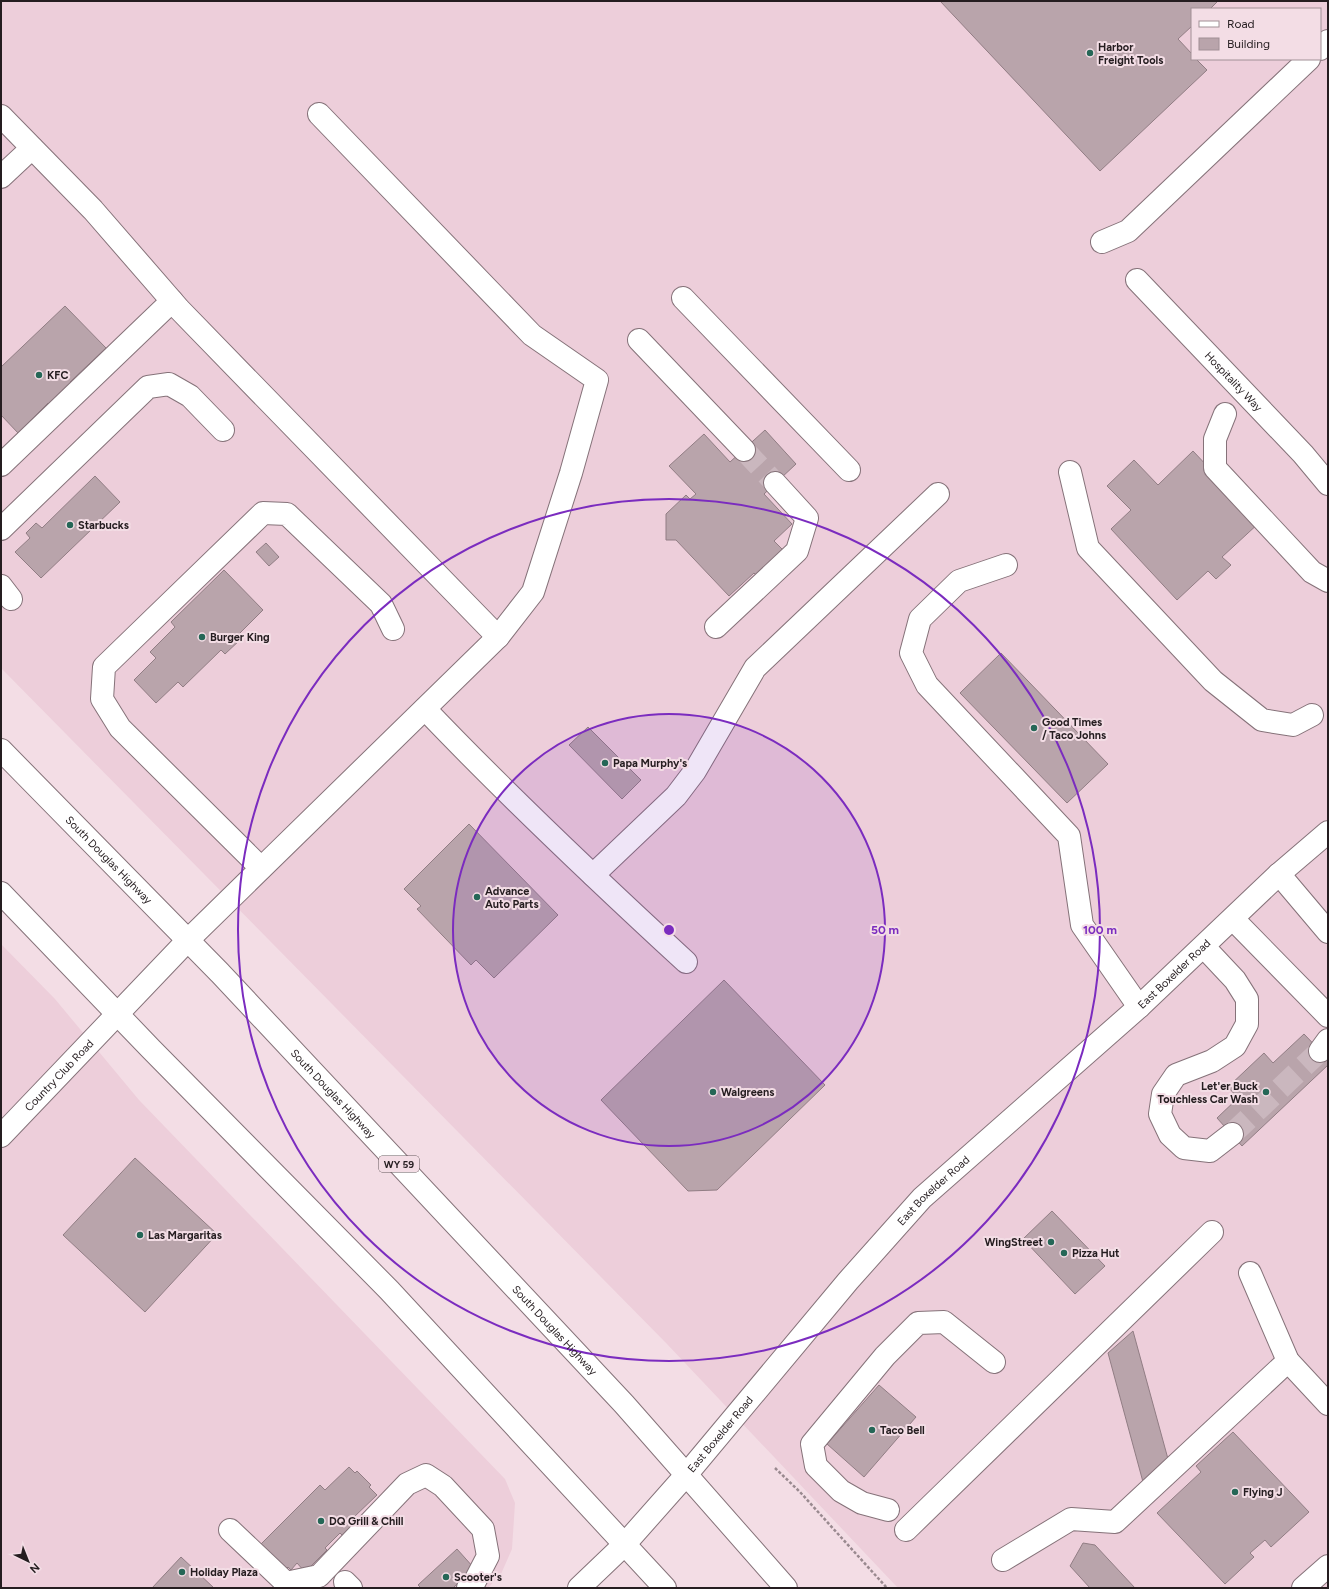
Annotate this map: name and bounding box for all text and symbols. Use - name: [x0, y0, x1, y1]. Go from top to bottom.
- legend: [1191, 8, 1321, 60]
- text: Road: [1227, 17, 1255, 31]
- text: Building: [1227, 37, 1270, 51]
- place label: Harbor Freight Tools: [1098, 41, 1163, 67]
- marker: Harbor Freight Tools: [1085, 48, 1095, 58]
- street label: Hospitality Way: [1202, 349, 1265, 414]
- place label: KFC: [47, 369, 68, 382]
- marker: KFC: [34, 370, 44, 380]
- place label: Starbucks: [78, 519, 129, 532]
- marker: Starbucks: [65, 520, 75, 530]
- place label: Burger King: [210, 631, 270, 644]
- marker: Burger King: [197, 632, 207, 642]
- place label: Good Times / Taco Johns: [1042, 716, 1106, 742]
- marker: Good Times / Taco Johns: [1029, 723, 1039, 733]
- place label: Papa Murphy's: [613, 757, 687, 770]
- marker: Papa Murphy's: [600, 758, 610, 768]
- street label: South Douglas Highway: [63, 814, 155, 907]
- place label: Advance Auto Parts: [485, 885, 539, 911]
- marker: Advance Auto Parts: [472, 892, 482, 902]
- centre of rings: [662, 923, 676, 937]
- text: 50 m: [871, 923, 899, 937]
- text: 100 m: [1083, 923, 1117, 937]
- street label: East Boxelder Road: [1135, 937, 1213, 1012]
- street label: Country Club Road: [22, 1037, 97, 1114]
- street label: South Douglas Highway: [288, 1047, 378, 1142]
- place label: Let'er Buck Touchless Car Wash: [1157, 1080, 1258, 1106]
- place label: Walgreens: [721, 1086, 774, 1099]
- marker: Walgreens: [708, 1087, 718, 1097]
- marker: Let'er Buck Touchless Car Wash: [1261, 1087, 1271, 1097]
- street label: East Boxelder Road: [895, 1153, 972, 1228]
- road number: WY 59: [379, 1156, 419, 1172]
- place label: Las Margaritas: [148, 1229, 222, 1242]
- marker: Las Margaritas: [135, 1230, 145, 1240]
- place label: WingStreet: [985, 1236, 1044, 1249]
- marker: WingStreet: [1046, 1237, 1056, 1247]
- place label: Pizza Hut: [1072, 1247, 1120, 1260]
- marker: Pizza Hut: [1059, 1248, 1069, 1258]
- street label: South Douglas Highway: [509, 1283, 600, 1378]
- street label: East Boxelder Road: [685, 1394, 756, 1475]
- place label: Taco Bell: [880, 1424, 925, 1437]
- marker: Taco Bell: [867, 1425, 877, 1435]
- place label: Flying J: [1243, 1486, 1283, 1499]
- marker: Flying J: [1230, 1487, 1240, 1497]
- place label: DQ Grill & Chill: [329, 1515, 404, 1528]
- marker: DQ Grill & Chill: [316, 1516, 326, 1526]
- north arrow: [8, 1541, 48, 1581]
- text: N: [27, 1560, 42, 1576]
- place label: Holiday Plaza: [190, 1566, 258, 1579]
- marker: Holiday Plaza: [177, 1567, 187, 1577]
- place label: Scooter's: [454, 1571, 502, 1584]
- marker: Scooter's: [441, 1572, 451, 1582]

